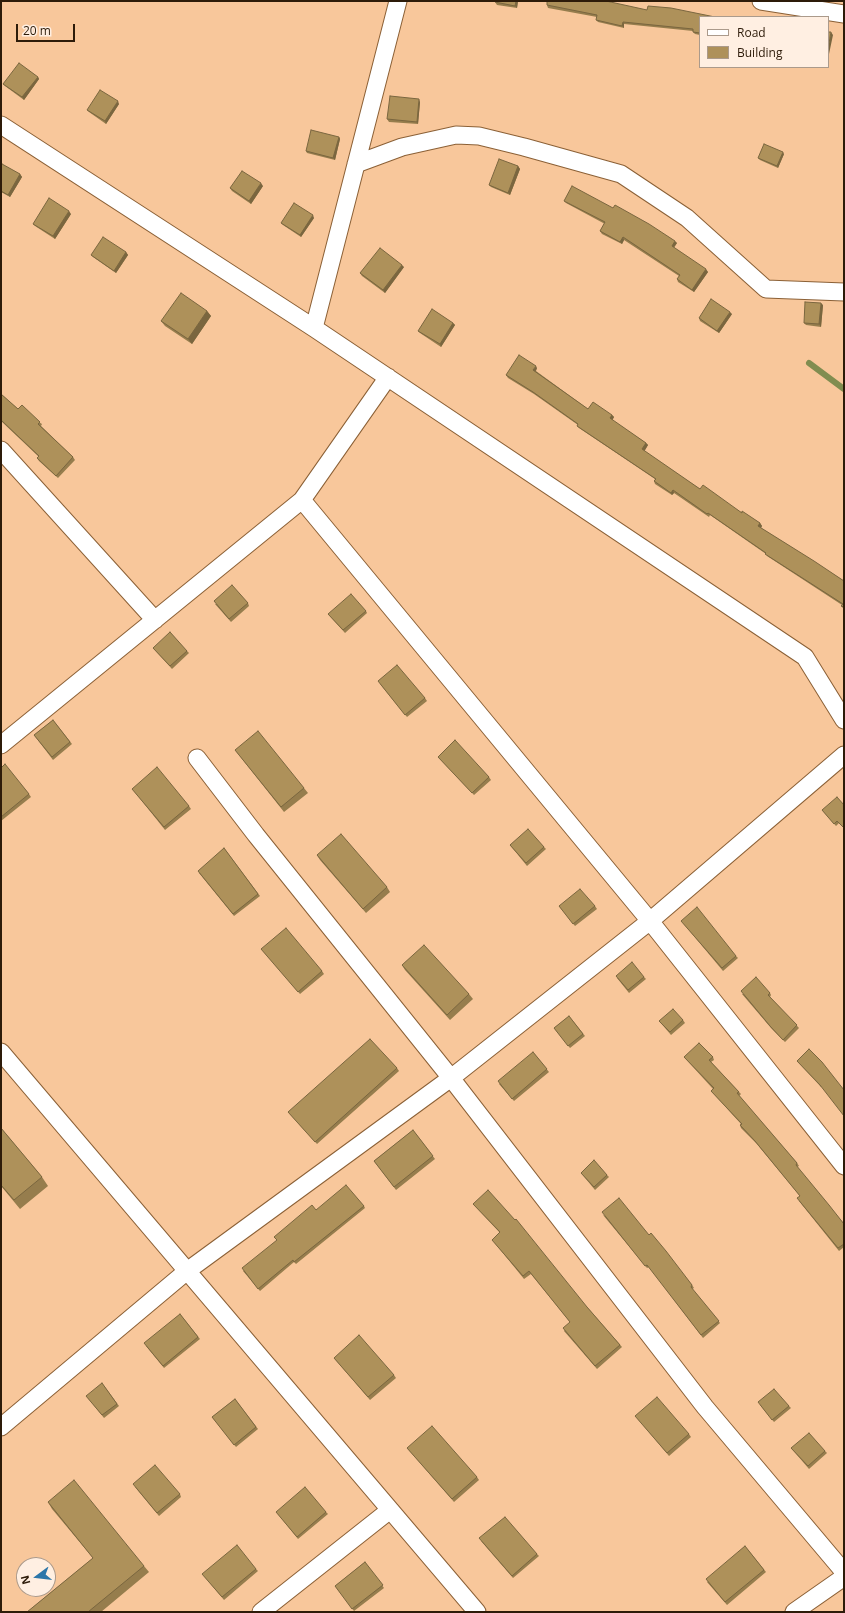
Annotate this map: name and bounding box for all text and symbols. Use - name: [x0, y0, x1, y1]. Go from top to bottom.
- scale bar: [18, 16, 77, 42]
- legend: [699, 16, 829, 68]
- text: 20 m: [23, 22, 51, 39]
- text: Road: [737, 24, 766, 41]
- text: Building: [737, 44, 782, 61]
- north arrow: [16, 1557, 56, 1597]
- text: N: [16, 1574, 33, 1586]

